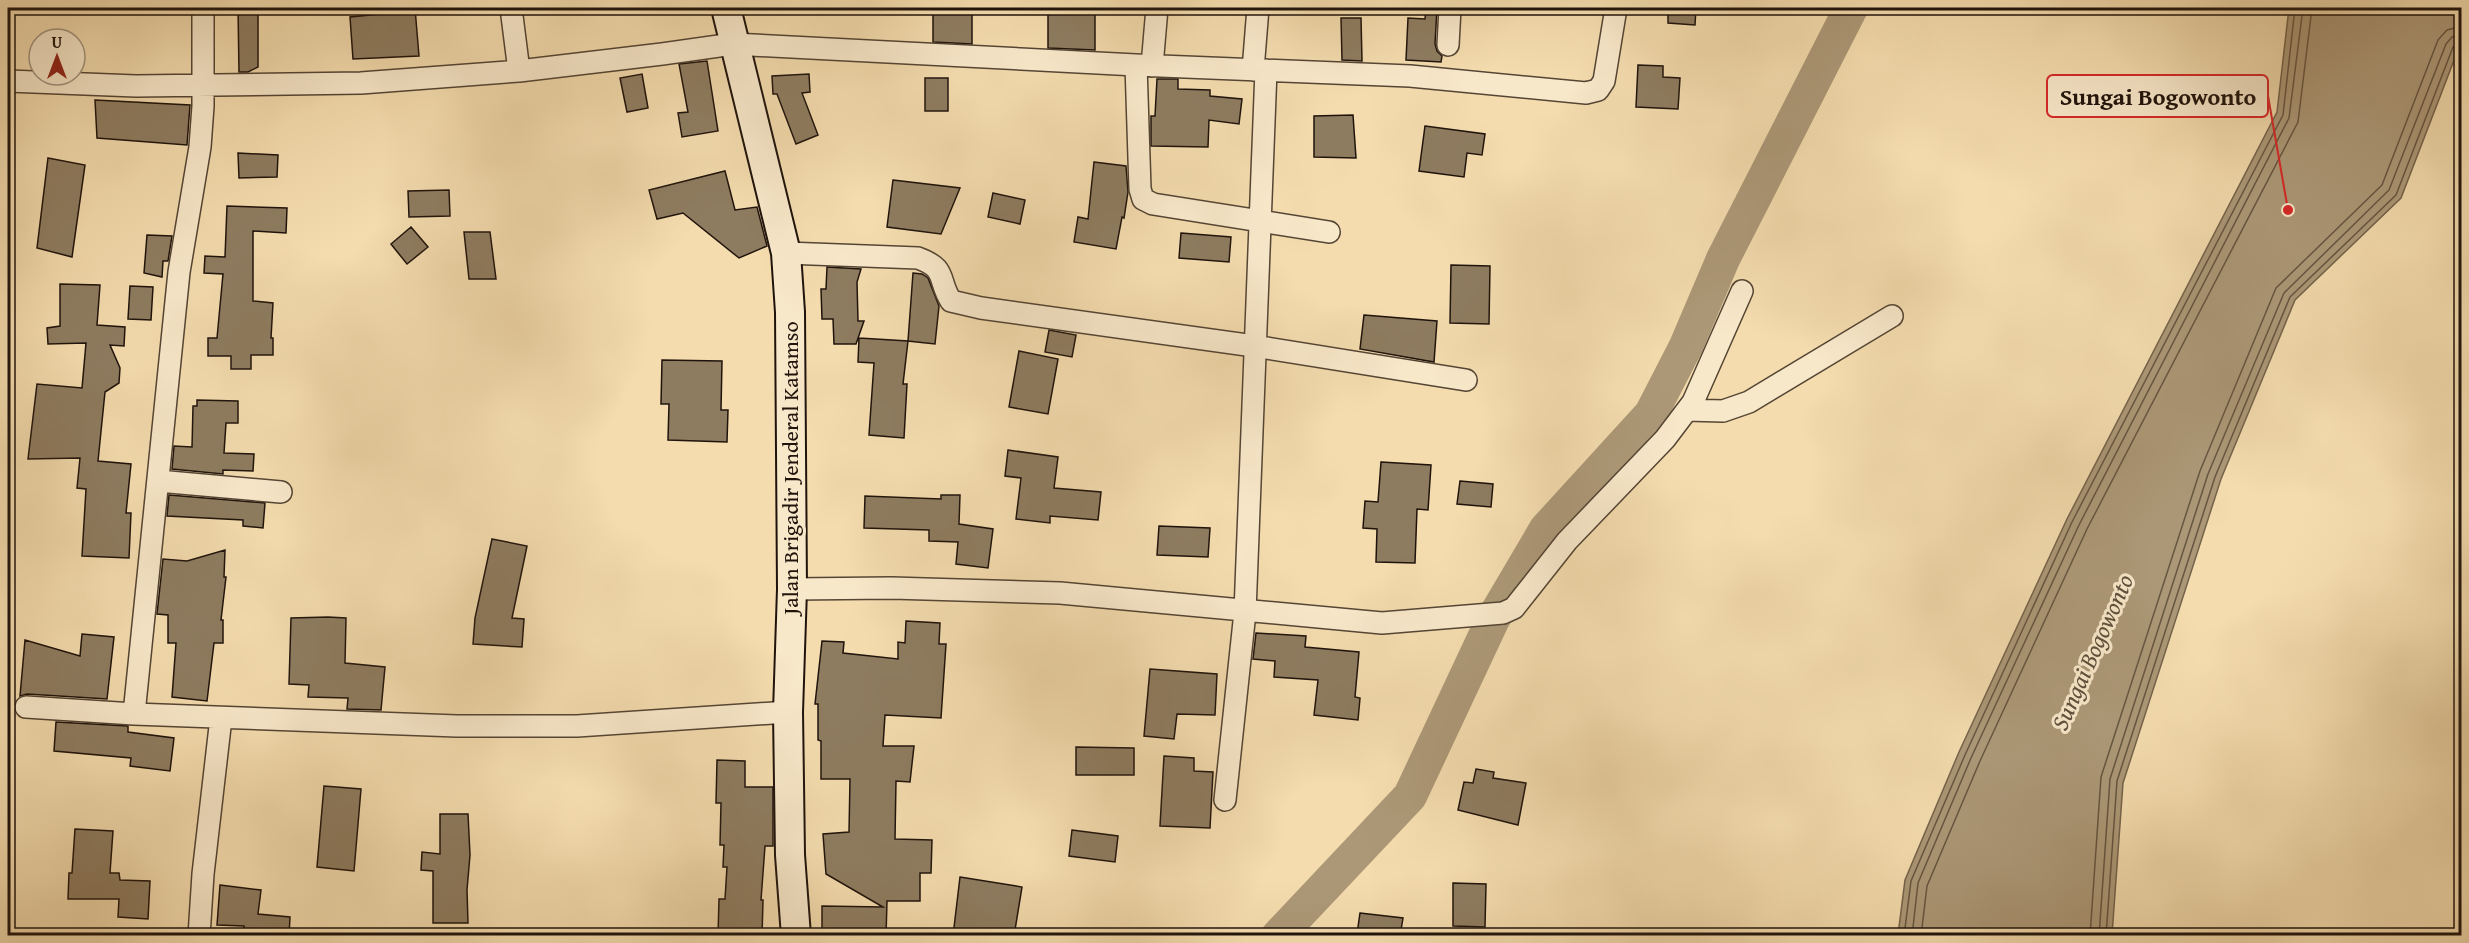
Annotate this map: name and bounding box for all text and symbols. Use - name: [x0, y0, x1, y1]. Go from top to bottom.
- north arrow: [27, 27, 87, 87]
- text: U: [52, 30, 63, 54]
- callout: Sungai Bogowonto: [2047, 75, 2268, 117]
- text: Sungai Bogowonto: [2060, 79, 2257, 114]
- street label: Jalan Brigadir Jenderal Katamso: [774, 321, 806, 618]
- water label: Sungai Bogowonto: [2042, 568, 2142, 736]

